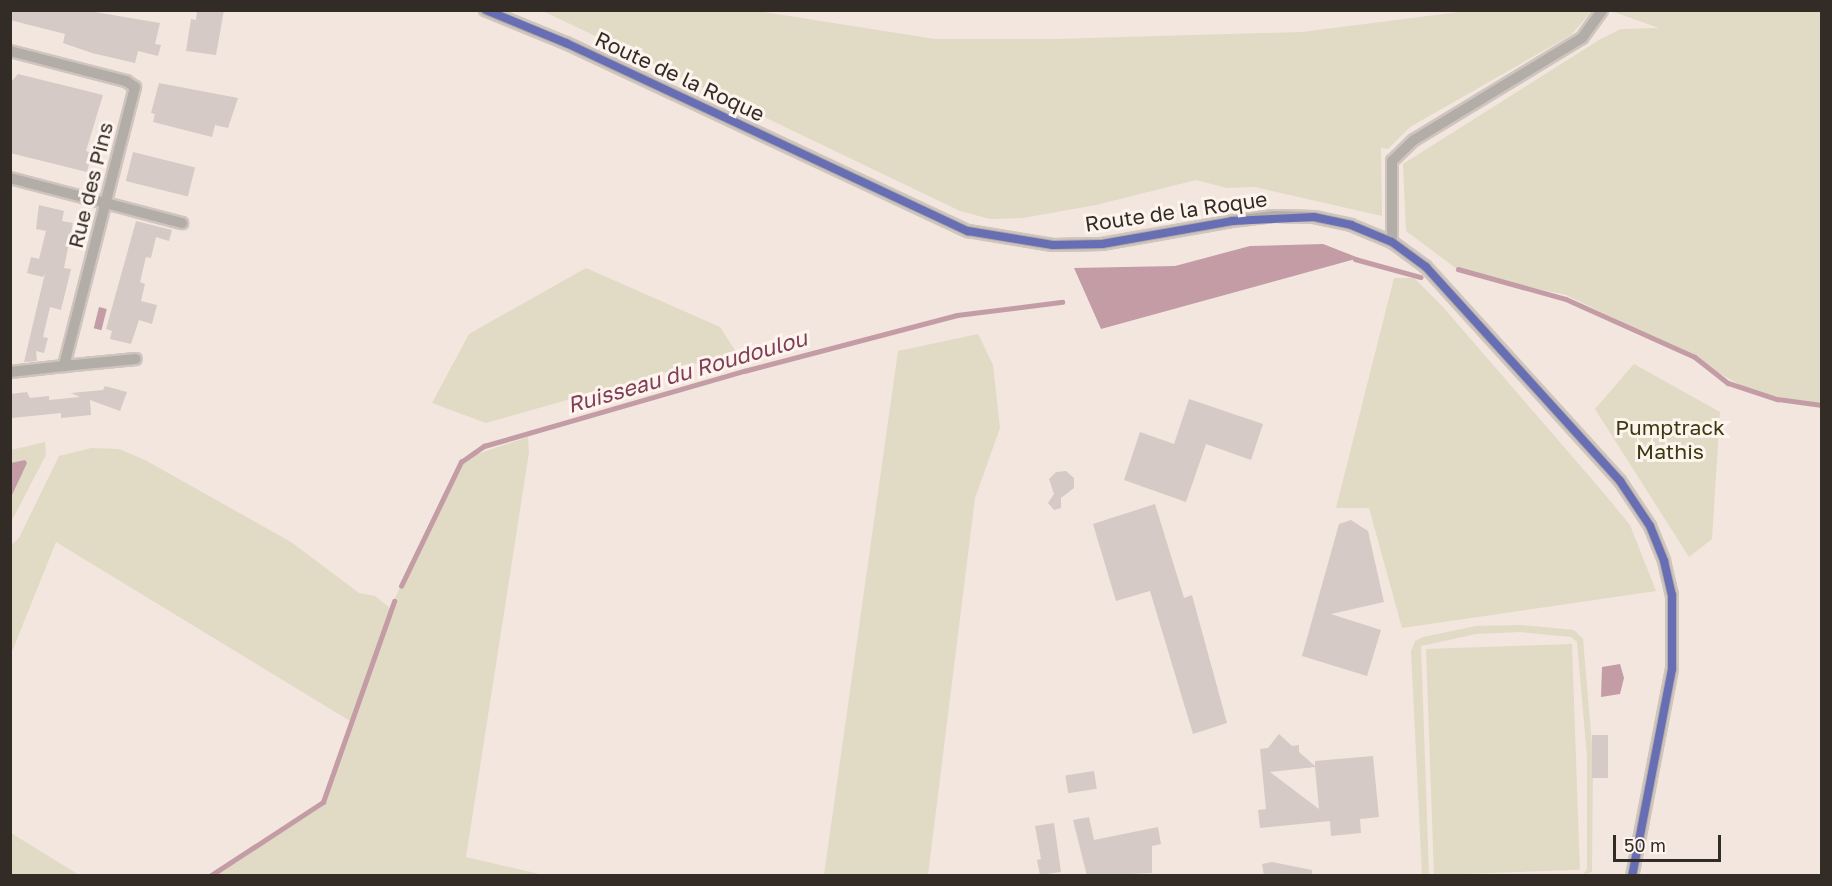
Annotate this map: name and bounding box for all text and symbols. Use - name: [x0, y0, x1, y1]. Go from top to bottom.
- street label: Route de la Roque: [591, 26, 769, 126]
- street label: Rue des Pins: [62, 119, 118, 251]
- street label: Route de la Roque: [1083, 186, 1269, 236]
- water label: Ruisseau du Roudoulou: [564, 324, 810, 418]
- park label: Pumptrack Mathis: [1615, 414, 1725, 464]
- scale bar: [1616, 823, 1724, 861]
- text: 50 m: [1624, 834, 1666, 856]

